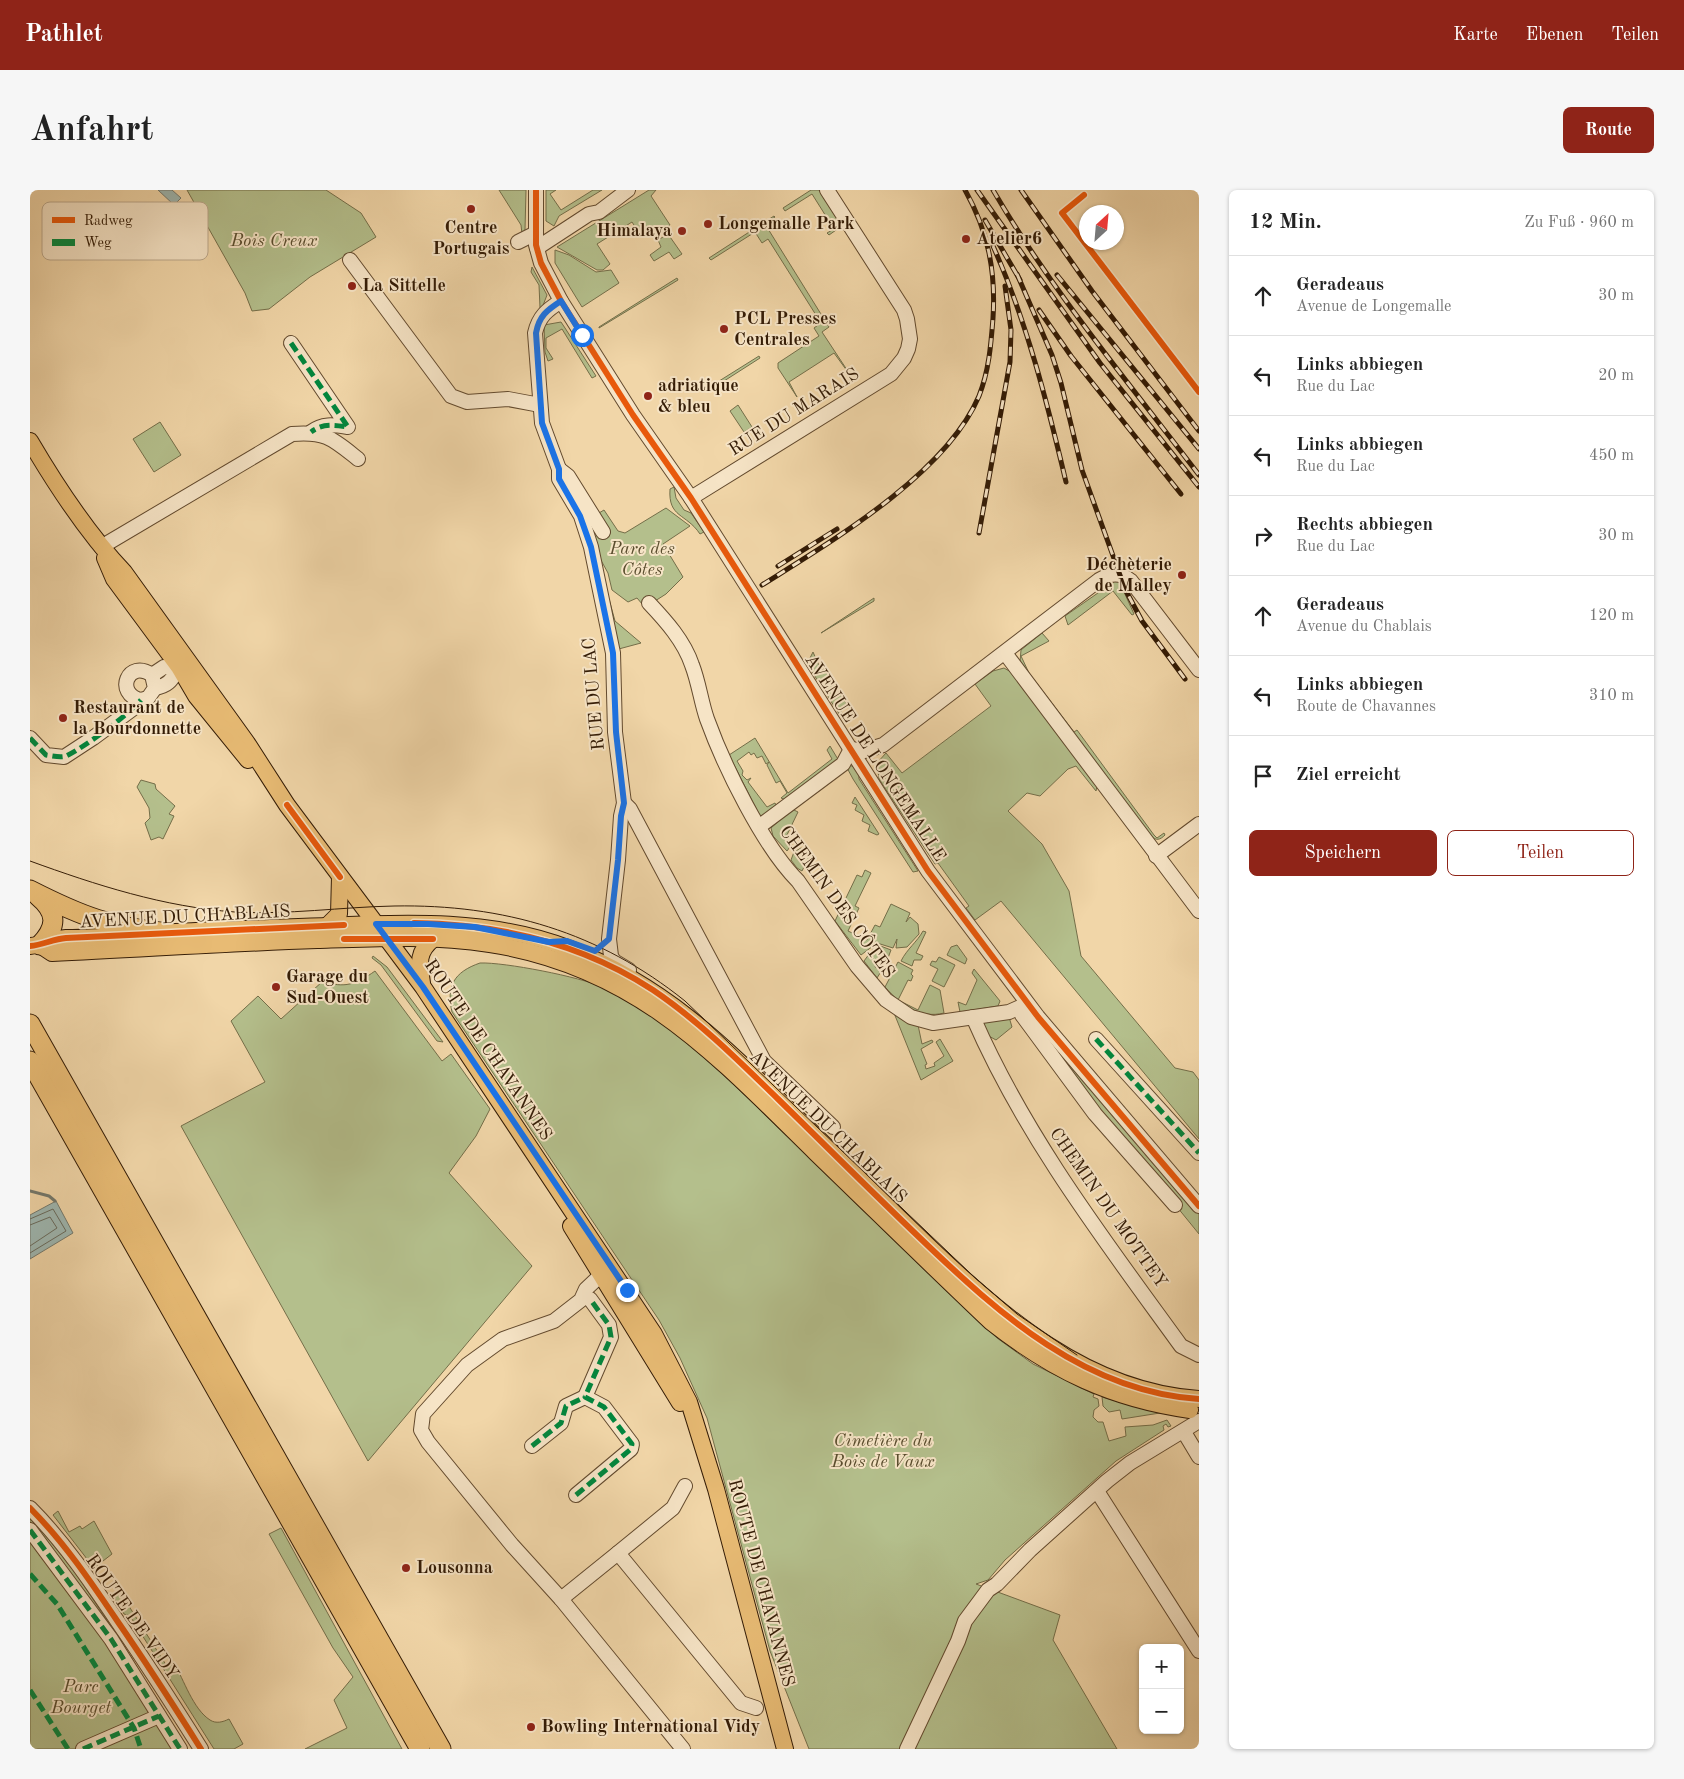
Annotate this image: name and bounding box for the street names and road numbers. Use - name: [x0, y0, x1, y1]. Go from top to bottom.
- street label: RUE DU MARAIS: [726, 365, 862, 459]
- street label: RUE DU LAC: [580, 637, 608, 751]
- street label: AVENUE DE LONGEMALLE: [801, 651, 949, 865]
- street label: CHEMIN DES CÔTES: [776, 820, 901, 982]
- street label: AVENUE DU CHABLAIS: [79, 902, 291, 932]
- street label: ROUTE DE CHAVANNES: [421, 956, 555, 1144]
- street label: AVENUE DU CHABLAIS: [746, 1047, 910, 1207]
- street label: CHEMIN DU MOTTEY: [1046, 1125, 1170, 1291]
- street label: ROUTE DE CHAVANNES: [725, 1477, 797, 1689]
- street label: ROUTE DE VIDY: [82, 1551, 182, 1683]

